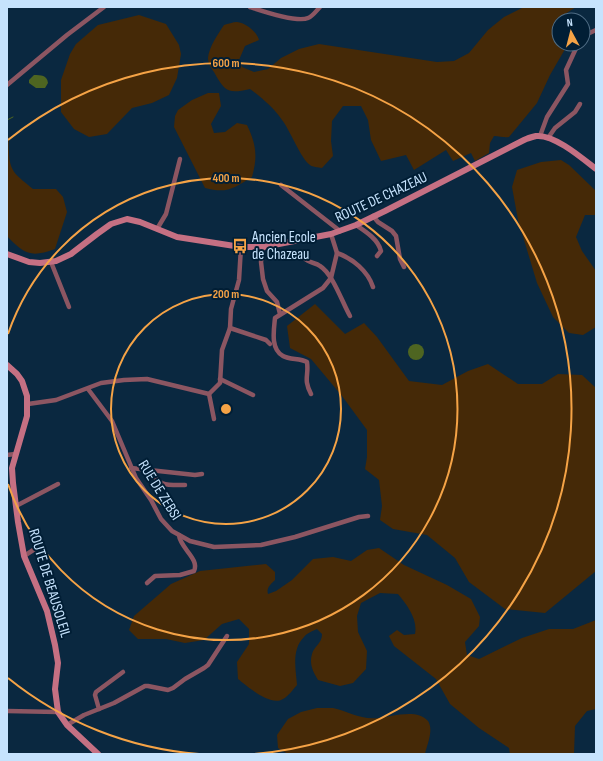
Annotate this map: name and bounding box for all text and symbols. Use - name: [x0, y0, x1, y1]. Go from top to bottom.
- north arrow: [551, 12, 591, 52]
- text: N: [566, 16, 574, 29]
- text: 600 m: [213, 56, 239, 71]
- street label: ROUTE DE CHAZEAU: [332, 168, 430, 227]
- text: 400 m: [213, 171, 239, 186]
- place label: Ancien Ecole de Chazeau: [251, 228, 316, 264]
- bus stop icon: Ancien Ecole de Chazeau: [231, 237, 249, 255]
- text: 200 m: [213, 287, 239, 302]
- centre of rings: [219, 402, 233, 416]
- street label: RUE DE ZEBSI: [134, 457, 185, 524]
- street label: ROUTE DE BEAUSOLEIL: [24, 526, 75, 640]

